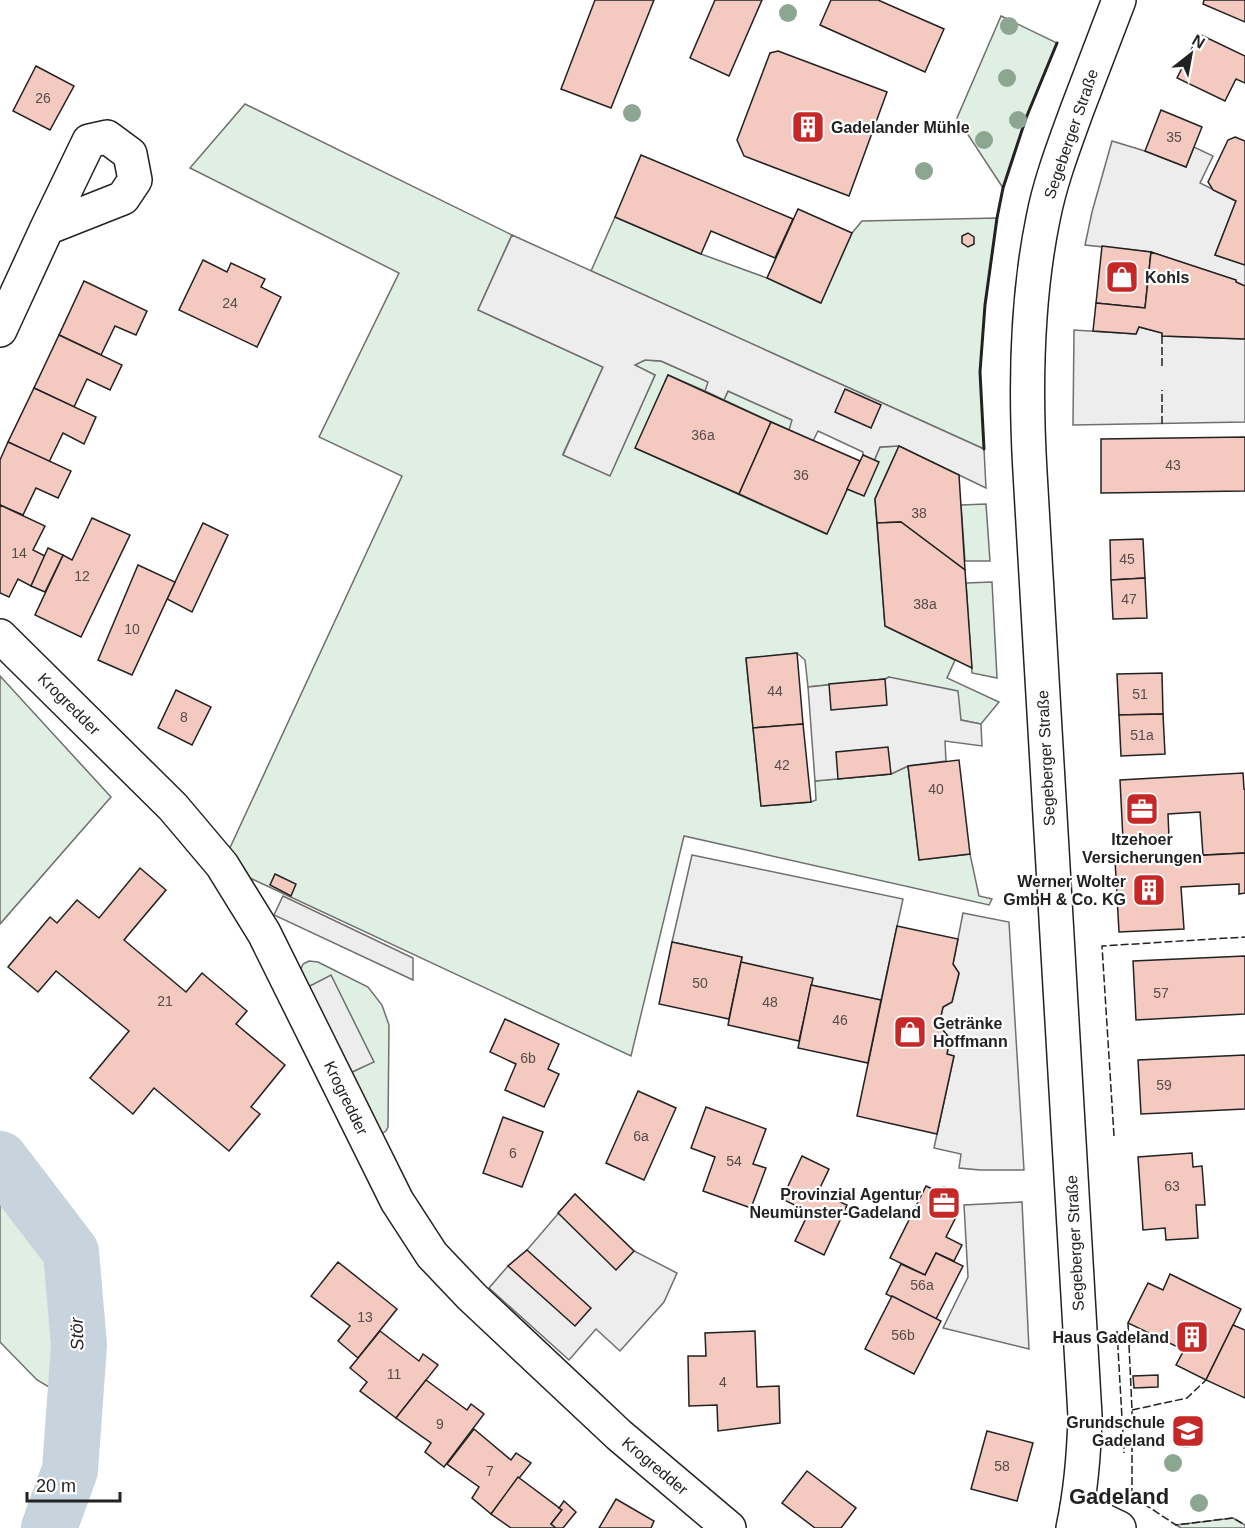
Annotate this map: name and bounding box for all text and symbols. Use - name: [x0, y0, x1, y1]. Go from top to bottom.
- north arrow: [1161, 24, 1221, 84]
- text: N: [1189, 31, 1208, 52]
- street label: Segeberger Straße: [1041, 67, 1101, 201]
- house number: 26: [35, 90, 51, 106]
- building icon: Gadelander Mühle: [790, 109, 826, 145]
- place label: Gadelander Mühle: [831, 119, 970, 136]
- house number: 35: [1166, 129, 1182, 145]
- shop icon: Kohls: [1104, 259, 1140, 295]
- place label: Kohls: [1145, 269, 1190, 286]
- house number: 24: [222, 295, 238, 311]
- house number: 36a: [691, 427, 715, 443]
- house number: 43: [1165, 457, 1181, 473]
- house number: 36: [793, 467, 809, 483]
- house number: 38: [911, 505, 927, 521]
- house number: 14: [11, 545, 27, 561]
- house number: 45: [1119, 551, 1135, 567]
- house number: 12: [74, 568, 90, 584]
- house number: 47: [1121, 591, 1137, 607]
- house number: 38a: [913, 596, 937, 612]
- house number: 10: [124, 621, 140, 637]
- street label: Krogredder: [35, 670, 104, 739]
- house number: 44: [767, 683, 783, 699]
- house number: 51: [1132, 686, 1148, 702]
- street label: Segeberger Straße: [1034, 690, 1058, 826]
- house number: 8: [180, 709, 188, 725]
- house number: 51a: [1130, 727, 1154, 743]
- house number: 42: [774, 757, 790, 773]
- house number: 40: [928, 781, 944, 797]
- office icon: Itzehoer Versicherungen: [1124, 791, 1160, 827]
- place label: Itzehoer Versicherungen: [1082, 831, 1202, 866]
- building icon: Werner Wolter GmbH & Co. KG: [1131, 872, 1167, 908]
- place label: Werner Wolter GmbH & Co. KG: [1003, 873, 1126, 908]
- house number: 50: [692, 975, 708, 991]
- house number: 57: [1153, 985, 1169, 1001]
- house number: 21: [157, 993, 173, 1009]
- house number: 48: [762, 994, 778, 1010]
- house number: 46: [832, 1012, 848, 1028]
- shop icon: Getränke Hoffmann: [892, 1014, 928, 1050]
- place label: Getränke Hoffmann: [933, 1015, 1008, 1050]
- house number: 6b: [520, 1050, 536, 1066]
- street label: Krogredder: [321, 1058, 371, 1138]
- house number: 59: [1156, 1077, 1172, 1093]
- house number: 6a: [633, 1128, 649, 1144]
- house number: 6: [509, 1145, 517, 1161]
- house number: 54: [726, 1153, 742, 1169]
- street label: Segeberger Straße: [1063, 1175, 1087, 1311]
- house number: 63: [1164, 1178, 1180, 1194]
- office icon: Provinzial Agentur Neumünster-Gadeland: [926, 1185, 962, 1221]
- place label: Provinzial Agentur Neumünster-Gadeland: [749, 1186, 921, 1221]
- house number: 56a: [910, 1277, 934, 1293]
- house number: 13: [357, 1309, 373, 1325]
- water label: Stör: [66, 1316, 88, 1351]
- building icon: Haus Gadeland: [1174, 1319, 1210, 1355]
- house number: 56b: [891, 1327, 915, 1343]
- place label: Haus Gadeland: [1053, 1329, 1169, 1346]
- house number: 11: [387, 1366, 401, 1382]
- house number: 4: [719, 1374, 727, 1390]
- school or university icon: Grundschule Gadeland: [1170, 1413, 1206, 1449]
- place label: Grundschule Gadeland: [1066, 1414, 1165, 1449]
- house number: 9: [436, 1416, 444, 1432]
- street label: Krogredder: [619, 1434, 692, 1499]
- house number: 58: [994, 1458, 1010, 1474]
- house number: 7: [486, 1463, 494, 1479]
- scale bar: [27, 1465, 120, 1503]
- text: 20 m: [36, 1476, 76, 1496]
- district label: Gadeland: [1069, 1484, 1169, 1509]

